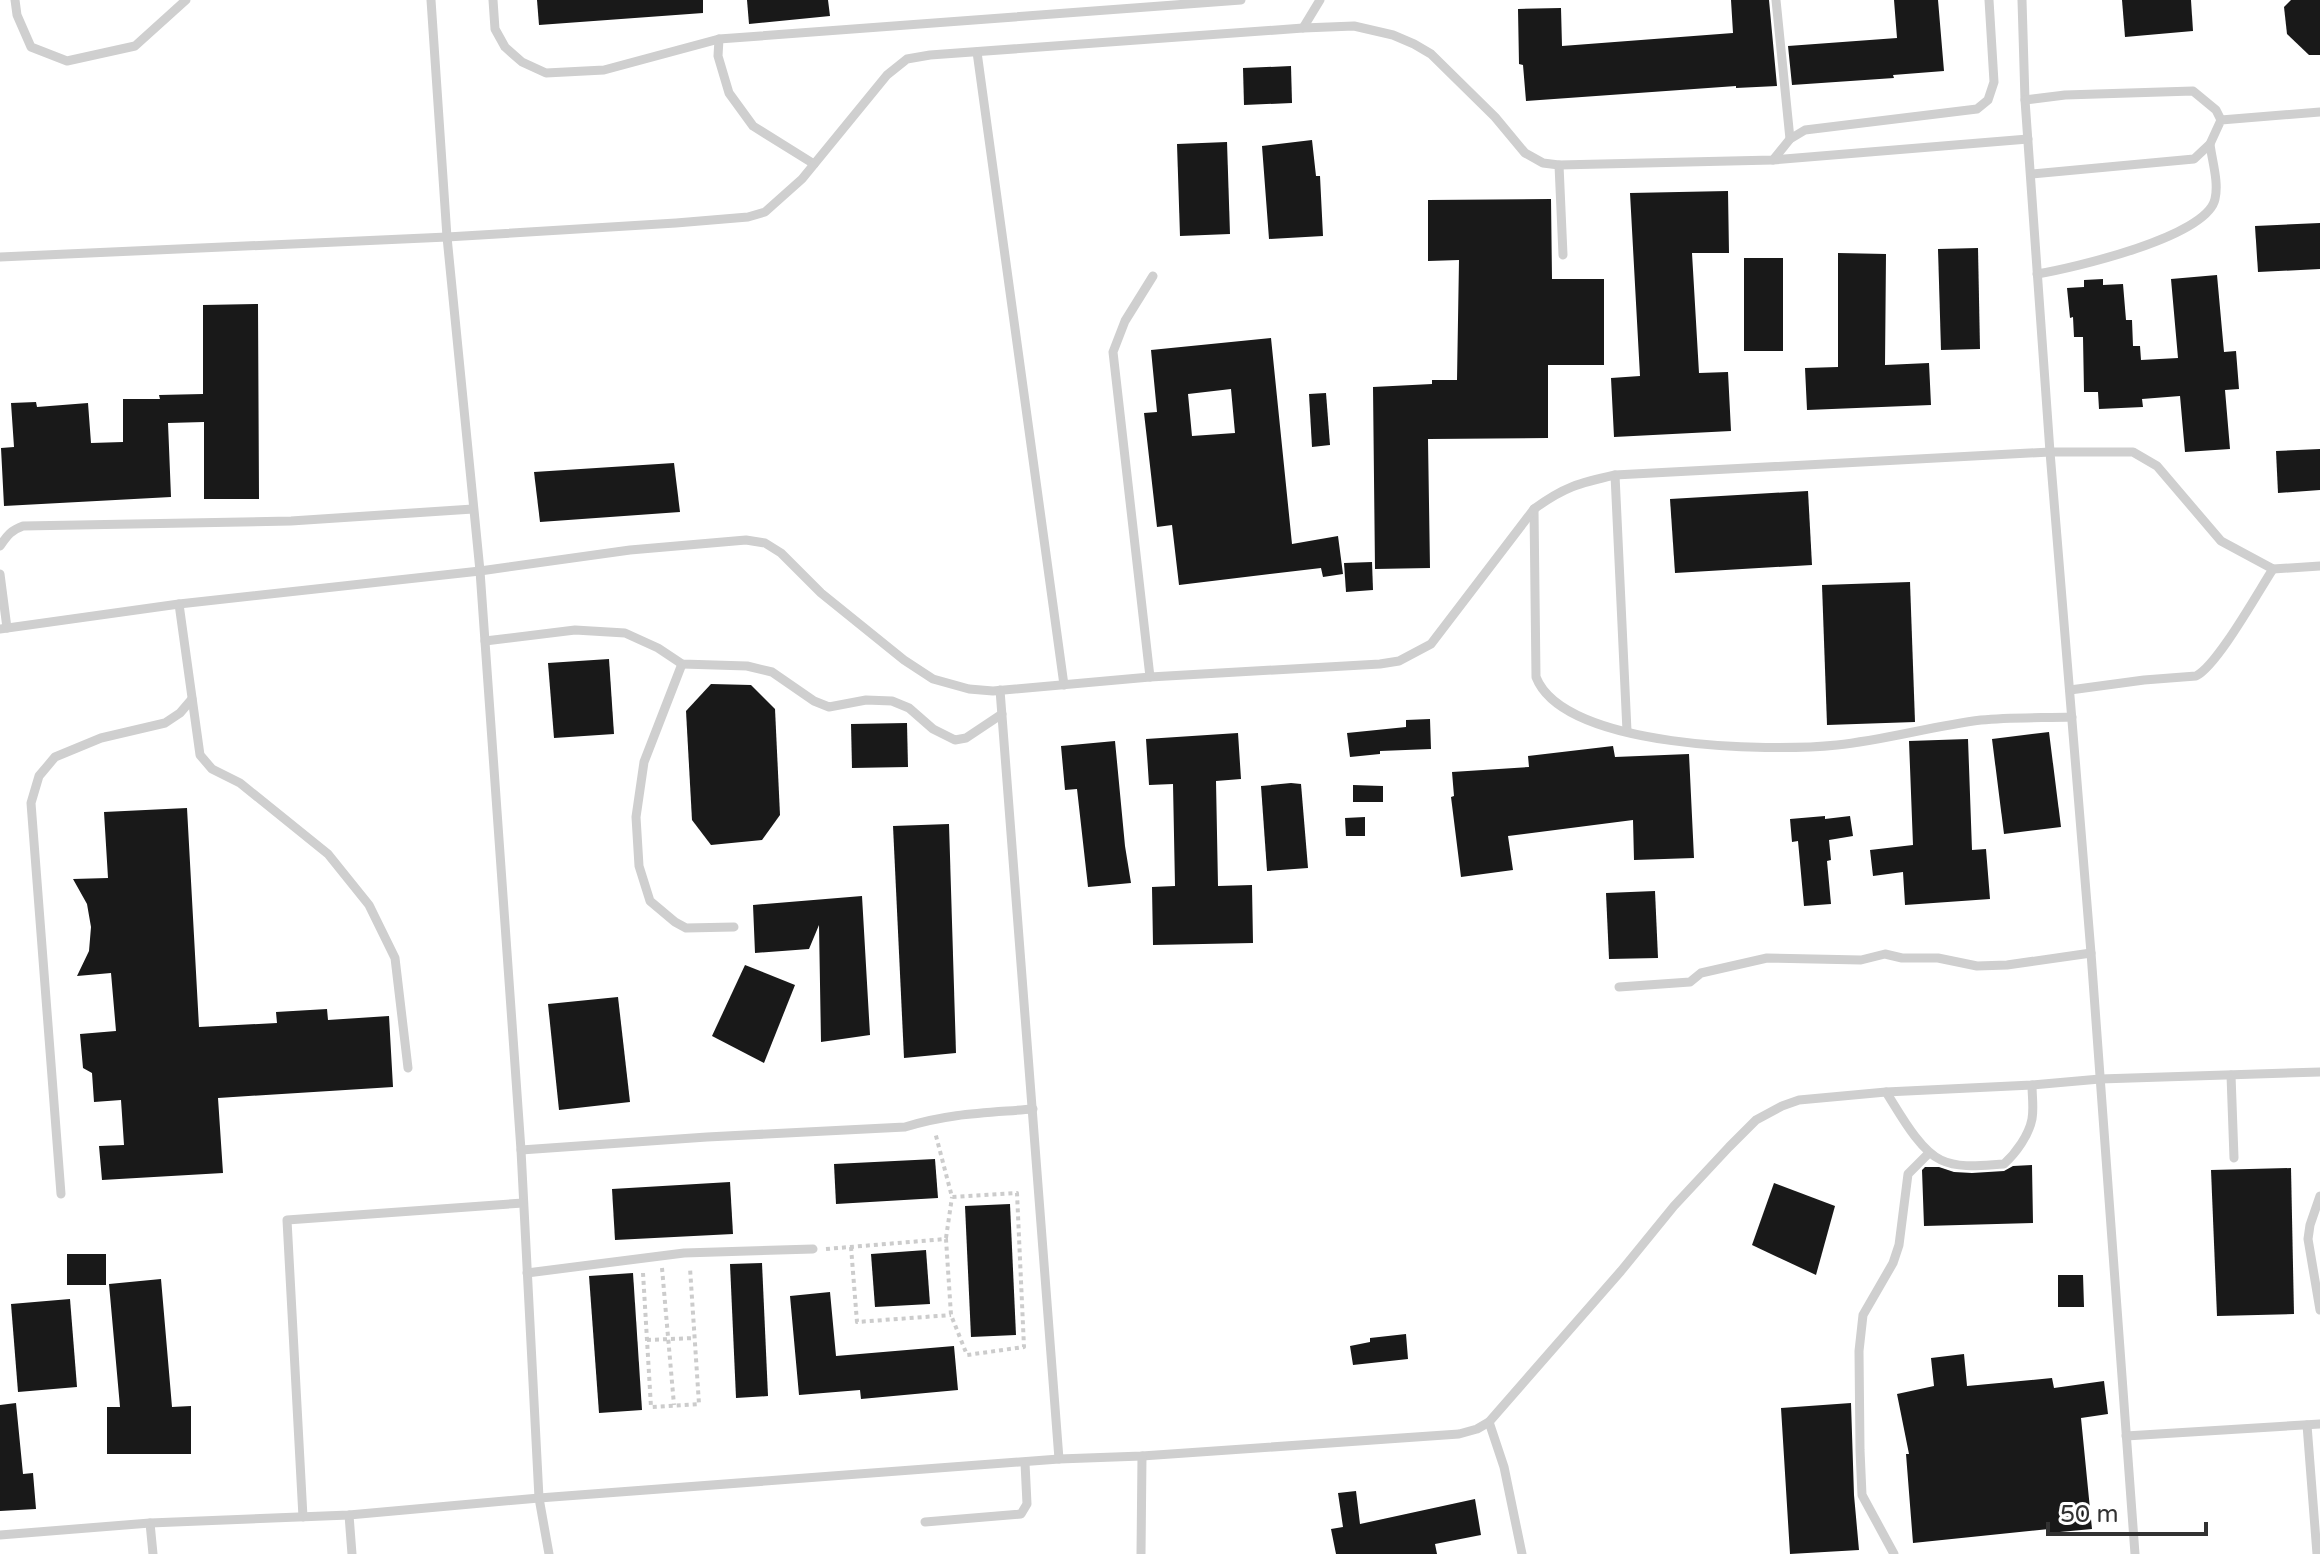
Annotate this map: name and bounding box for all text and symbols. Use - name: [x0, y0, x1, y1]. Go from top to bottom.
- scale bar: [2048, 1486, 2206, 1536]
- text: 50 m: [2060, 1500, 2118, 1529]

